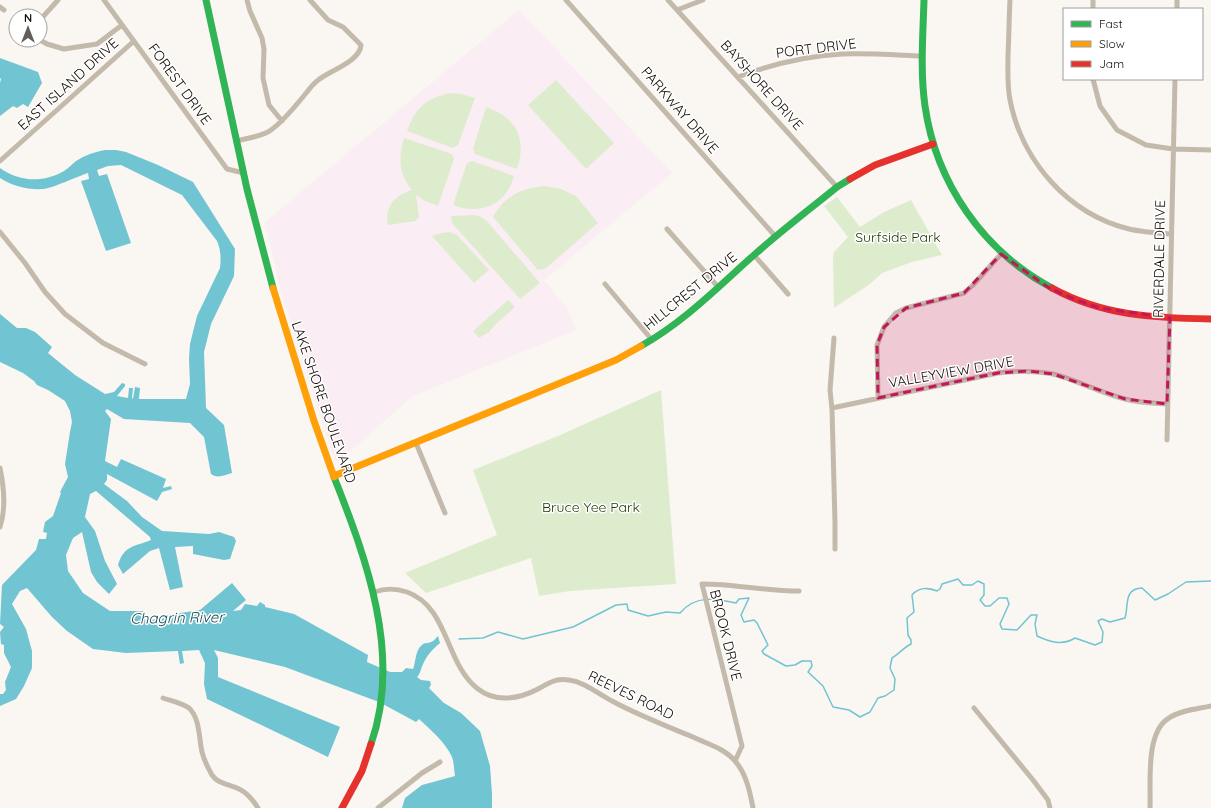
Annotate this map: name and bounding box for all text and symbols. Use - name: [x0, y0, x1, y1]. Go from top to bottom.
- north arrow: [8, 8, 48, 48]
- legend: [1063, 8, 1203, 80]
- text: N: [24, 11, 32, 25]
- text: Fast: [1099, 16, 1123, 31]
- street label: EAST ISLAND DRIVE: [14, 34, 122, 134]
- street label: PORT DRIVE: [775, 34, 857, 62]
- street label: BAYSHORE DRIVE: [717, 36, 807, 134]
- text: Slow: [1099, 36, 1125, 51]
- street label: FOREST DRIVE: [144, 40, 216, 128]
- text: Jam: [1099, 56, 1124, 71]
- street label: PARKWAY DRIVE: [637, 63, 723, 157]
- street label: RIVERDALE DRIVE: [1149, 200, 1169, 318]
- park label: Surfside Park: [855, 228, 941, 246]
- street label: HILLCREST DRIVE: [640, 248, 740, 334]
- street label: LAKE SHORE BOULEVARD: [288, 319, 360, 485]
- street label: VALLEYVIEW DRIVE: [887, 352, 1015, 392]
- park label: Bruce Yee Park: [542, 498, 640, 516]
- street label: BROOK DRIVE: [706, 588, 746, 682]
- water label: Chagrin River: [130, 607, 226, 628]
- street label: REEVES ROAD: [585, 666, 677, 724]

